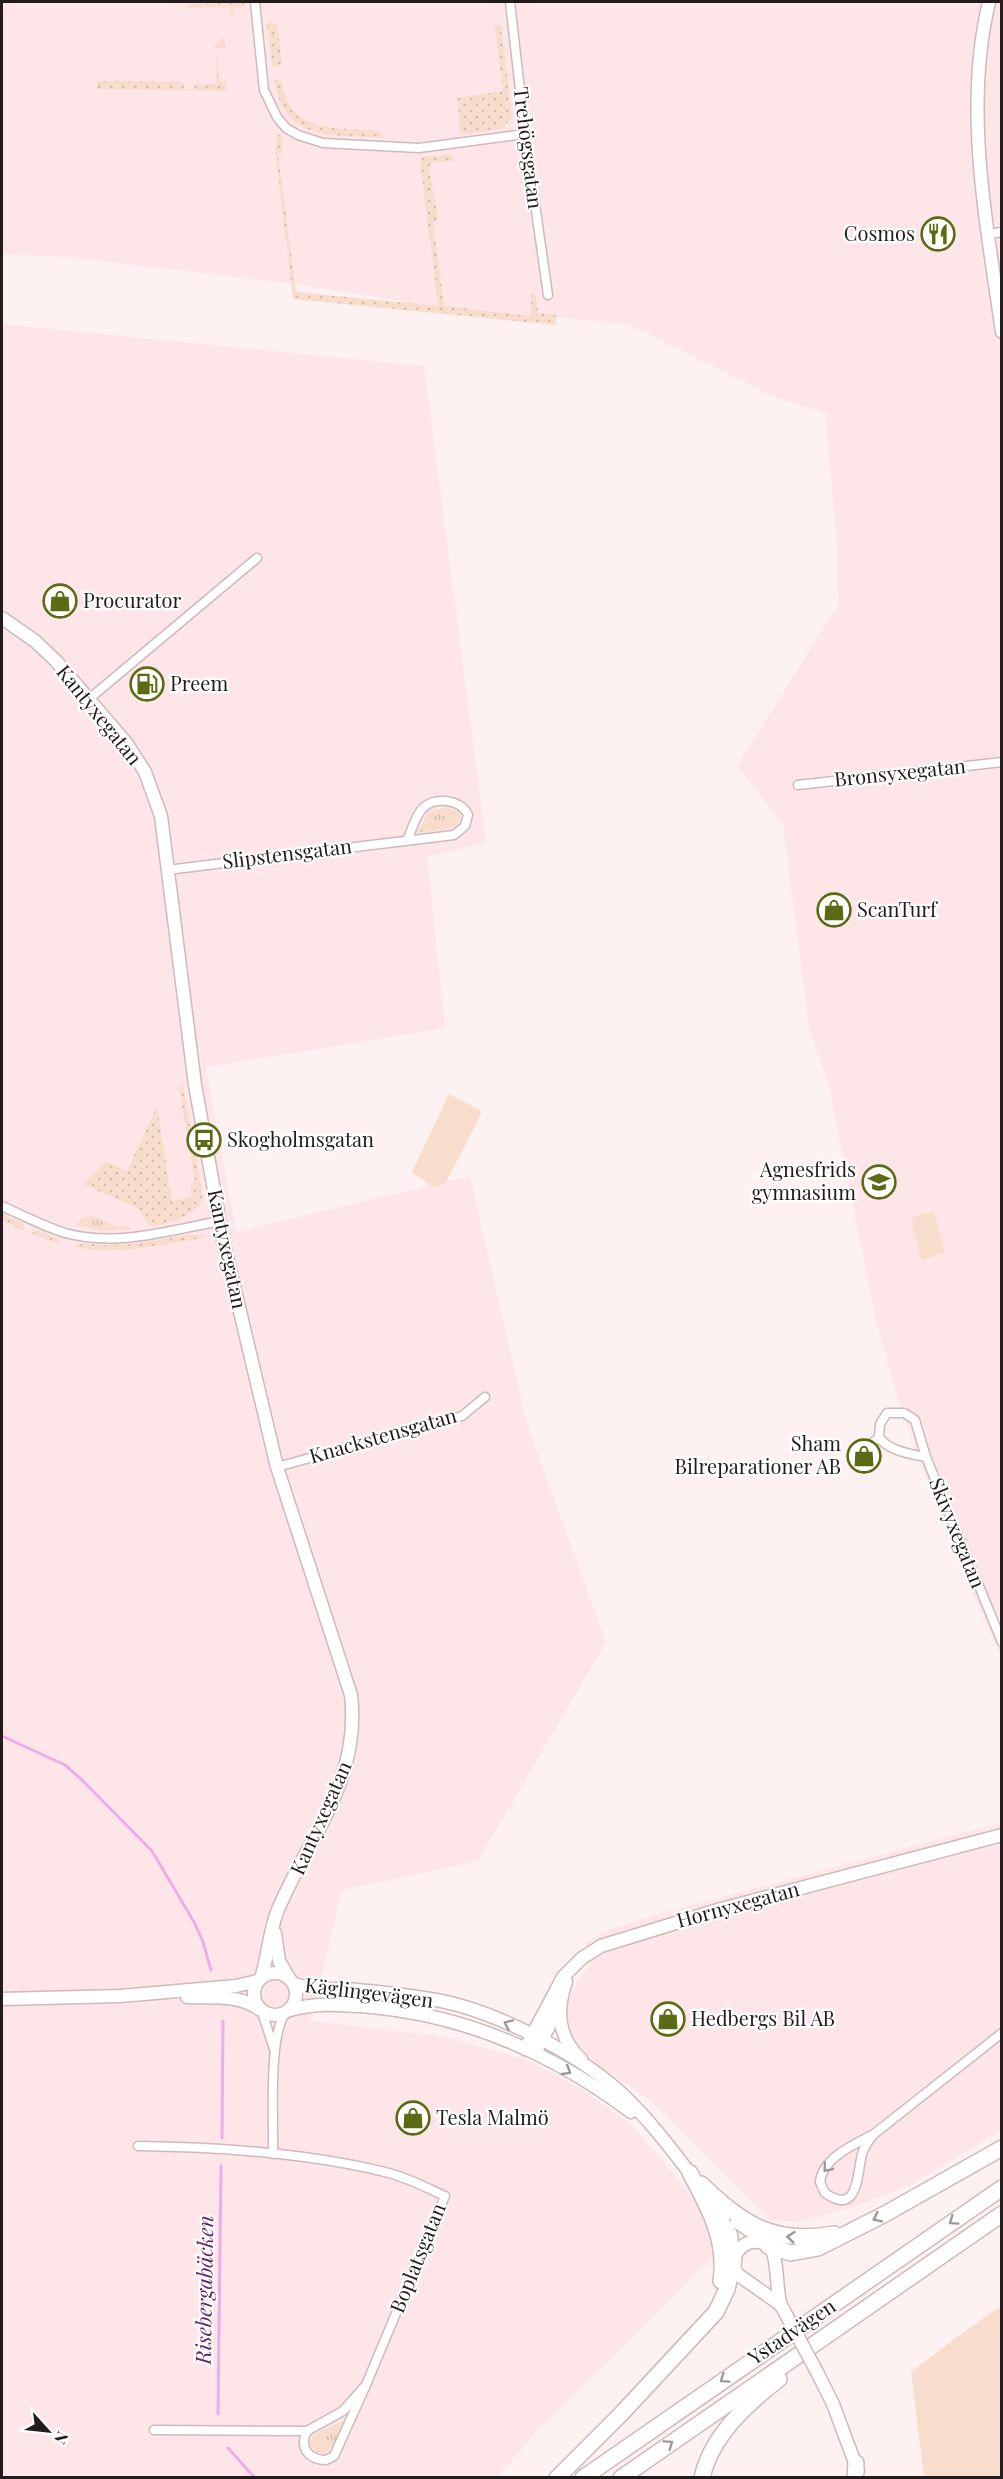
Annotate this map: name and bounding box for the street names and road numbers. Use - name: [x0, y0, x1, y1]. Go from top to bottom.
- street label: Trehögsgatan: [509, 85, 550, 210]
- street label: Kantyxegatan: [51, 658, 149, 770]
- street label: Bronsyxegatan: [833, 751, 967, 792]
- street label: Slipstensgatan: [220, 831, 353, 874]
- street label: Kantyxegatan: [203, 1186, 254, 1311]
- street label: Knackstensgatan: [306, 1401, 459, 1468]
- street label: Skivyxegatan: [924, 1473, 993, 1592]
- street label: Kantyxegatan: [283, 1756, 357, 1878]
- street label: Hornyxegatan: [673, 1874, 802, 1933]
- street label: Käglingevägen: [303, 1970, 435, 2013]
- street label: Boplatsgatan: [382, 2199, 451, 2316]
- street label: Ystadvägen: [741, 2292, 840, 2371]

